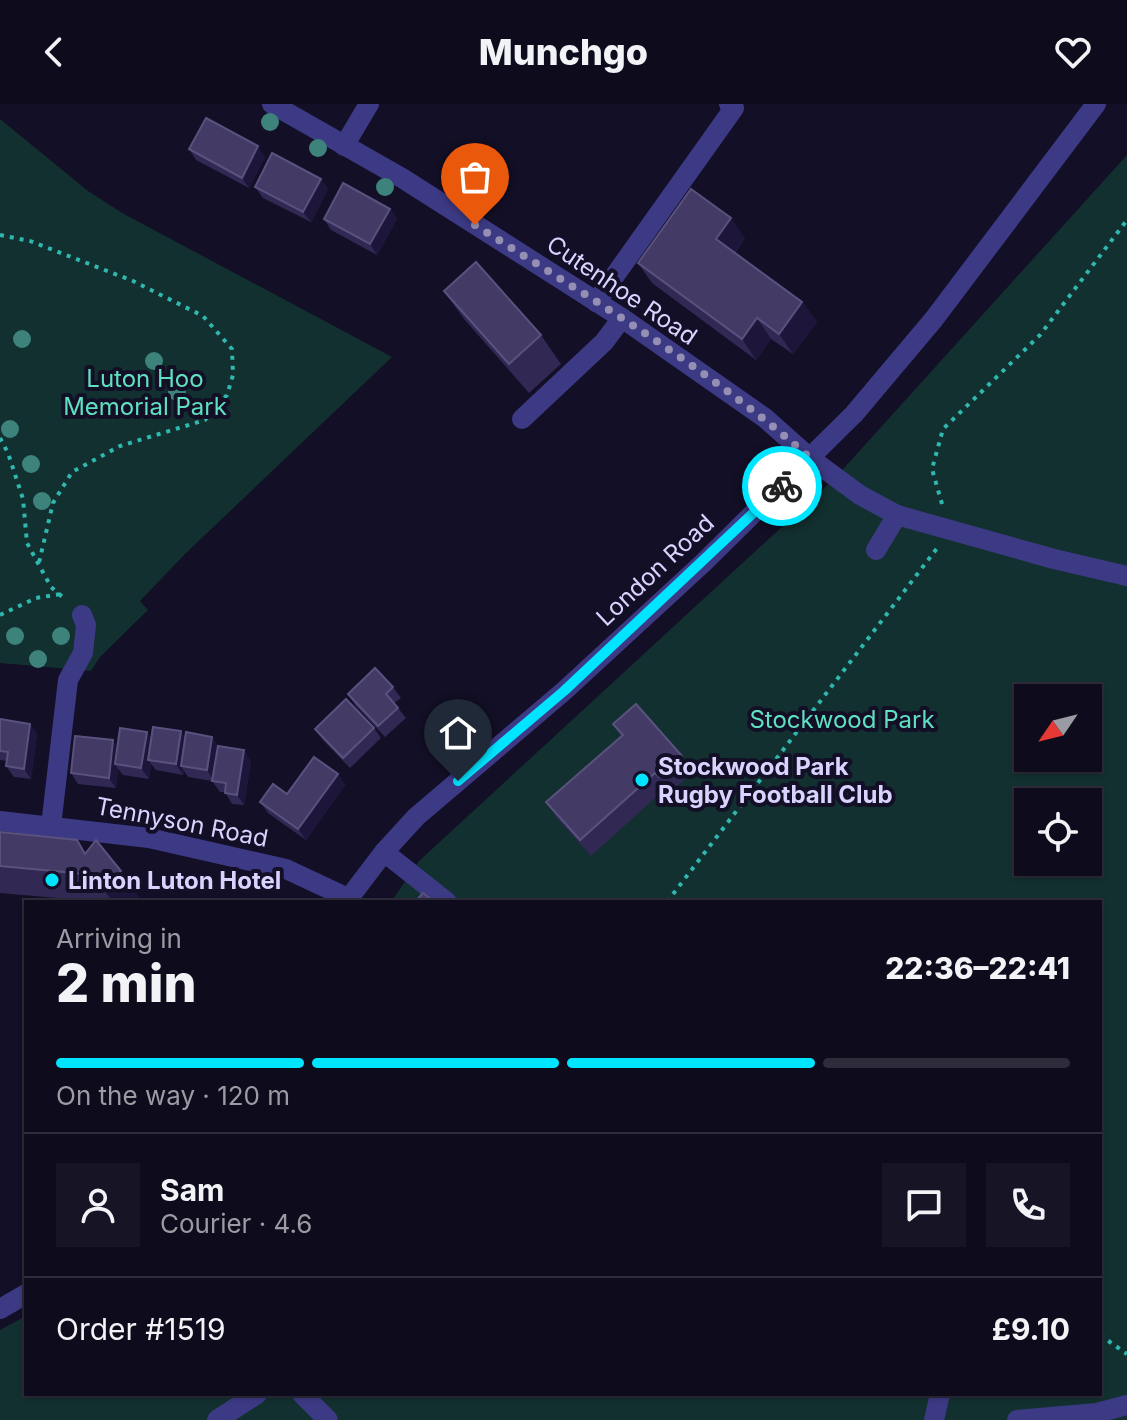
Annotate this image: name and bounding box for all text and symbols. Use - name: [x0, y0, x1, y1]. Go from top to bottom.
- icon: back: [32, 30, 76, 74]
- text: Munchgo: [479, 30, 648, 74]
- icon: heart: [1051, 30, 1095, 74]
- pin: [441, 143, 509, 225]
- icon: bag: [453, 155, 497, 199]
- street label: Cutenhoe Road: [541, 229, 703, 351]
- park label: Luton Hoo Memorial Park: [63, 364, 227, 421]
- courier: [742, 446, 822, 526]
- icon: bike: [760, 464, 804, 508]
- street label: London Road: [590, 508, 720, 632]
- north arrow: [1014, 684, 1102, 772]
- map controls: [1014, 684, 1102, 876]
- pin: [424, 699, 492, 781]
- park label: Stockwood Park: [749, 705, 935, 734]
- icon: home: [436, 711, 480, 755]
- place label: Stockwood Park Rugby Football Club: [658, 752, 893, 809]
- marker: Stockwood Park Rugby Football Club: [633, 771, 651, 789]
- button: locate: [1014, 788, 1102, 876]
- street label: Tennyson Road: [93, 791, 271, 853]
- place label: Linton Luton Hotel: [68, 866, 281, 895]
- marker: Linton Luton Hotel: [43, 871, 61, 889]
- text: Arriving in: [56, 923, 182, 954]
- text: 22:36–22:41: [885, 950, 1070, 986]
- text: 2 min: [56, 952, 197, 1015]
- text: On the way · 120 m: [56, 1080, 290, 1111]
- button: person: [56, 1163, 140, 1247]
- button: chat: [882, 1163, 966, 1247]
- button: phone: [986, 1163, 1070, 1247]
- text: Sam: [160, 1172, 224, 1208]
- text: Courier · 4.6: [160, 1208, 312, 1239]
- text: Order #1519: [56, 1311, 226, 1347]
- text: £9.10: [992, 1311, 1070, 1347]

